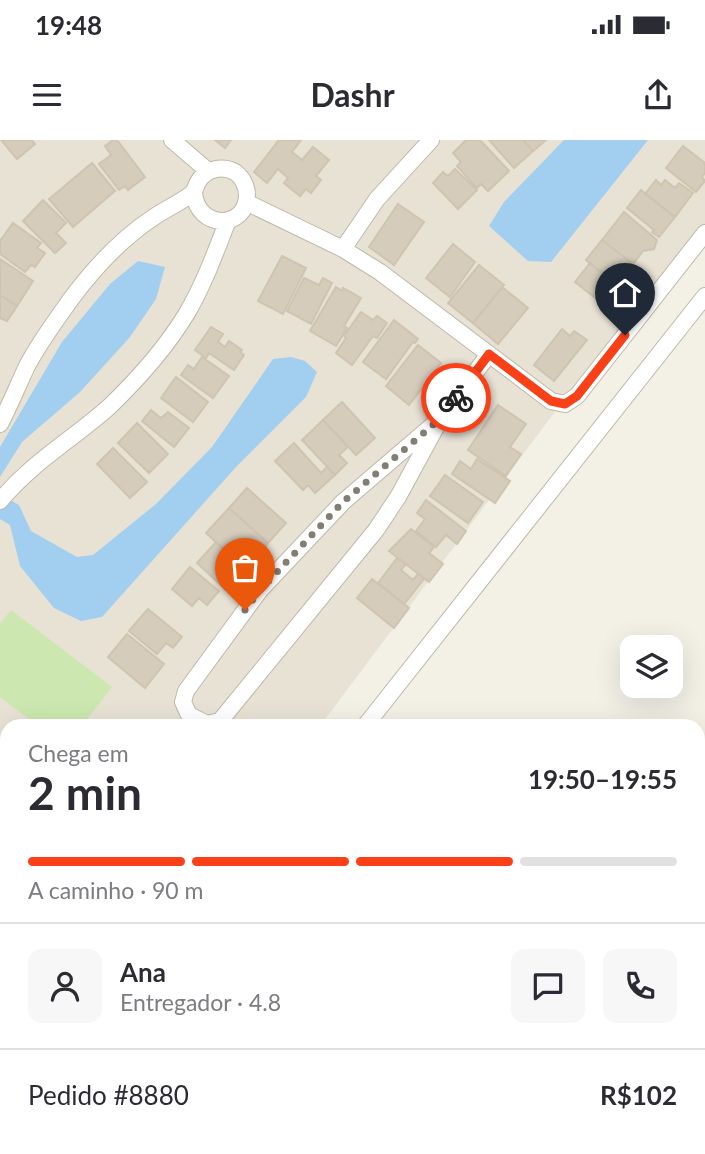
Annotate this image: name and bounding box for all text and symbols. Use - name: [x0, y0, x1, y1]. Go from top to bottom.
- text: 19:48: [35, 9, 102, 41]
- text: Dashr: [310, 75, 395, 114]
- icon: menu: [28, 76, 66, 114]
- icon: share: [639, 76, 677, 114]
- pin: [595, 263, 655, 335]
- icon: home: [606, 274, 644, 312]
- courier: [421, 363, 491, 433]
- icon: bike: [437, 379, 475, 417]
- pin: [215, 538, 275, 610]
- icon: bag: [226, 549, 264, 587]
- map controls: [620, 635, 683, 698]
- button: layers: [620, 635, 683, 698]
- text: Chega em: [28, 739, 129, 767]
- text: 19:50–19:55: [528, 763, 677, 795]
- text: 2 min: [28, 765, 142, 820]
- text: A caminho · 90 m: [28, 876, 204, 904]
- button: person: [28, 949, 102, 1023]
- button: chat: [511, 949, 585, 1023]
- button: phone: [603, 949, 677, 1023]
- text: Ana: [120, 956, 166, 988]
- text: Entregador · 4.8: [120, 988, 281, 1016]
- text: Pedido #8880: [28, 1079, 189, 1111]
- text: R$102: [600, 1079, 677, 1111]

